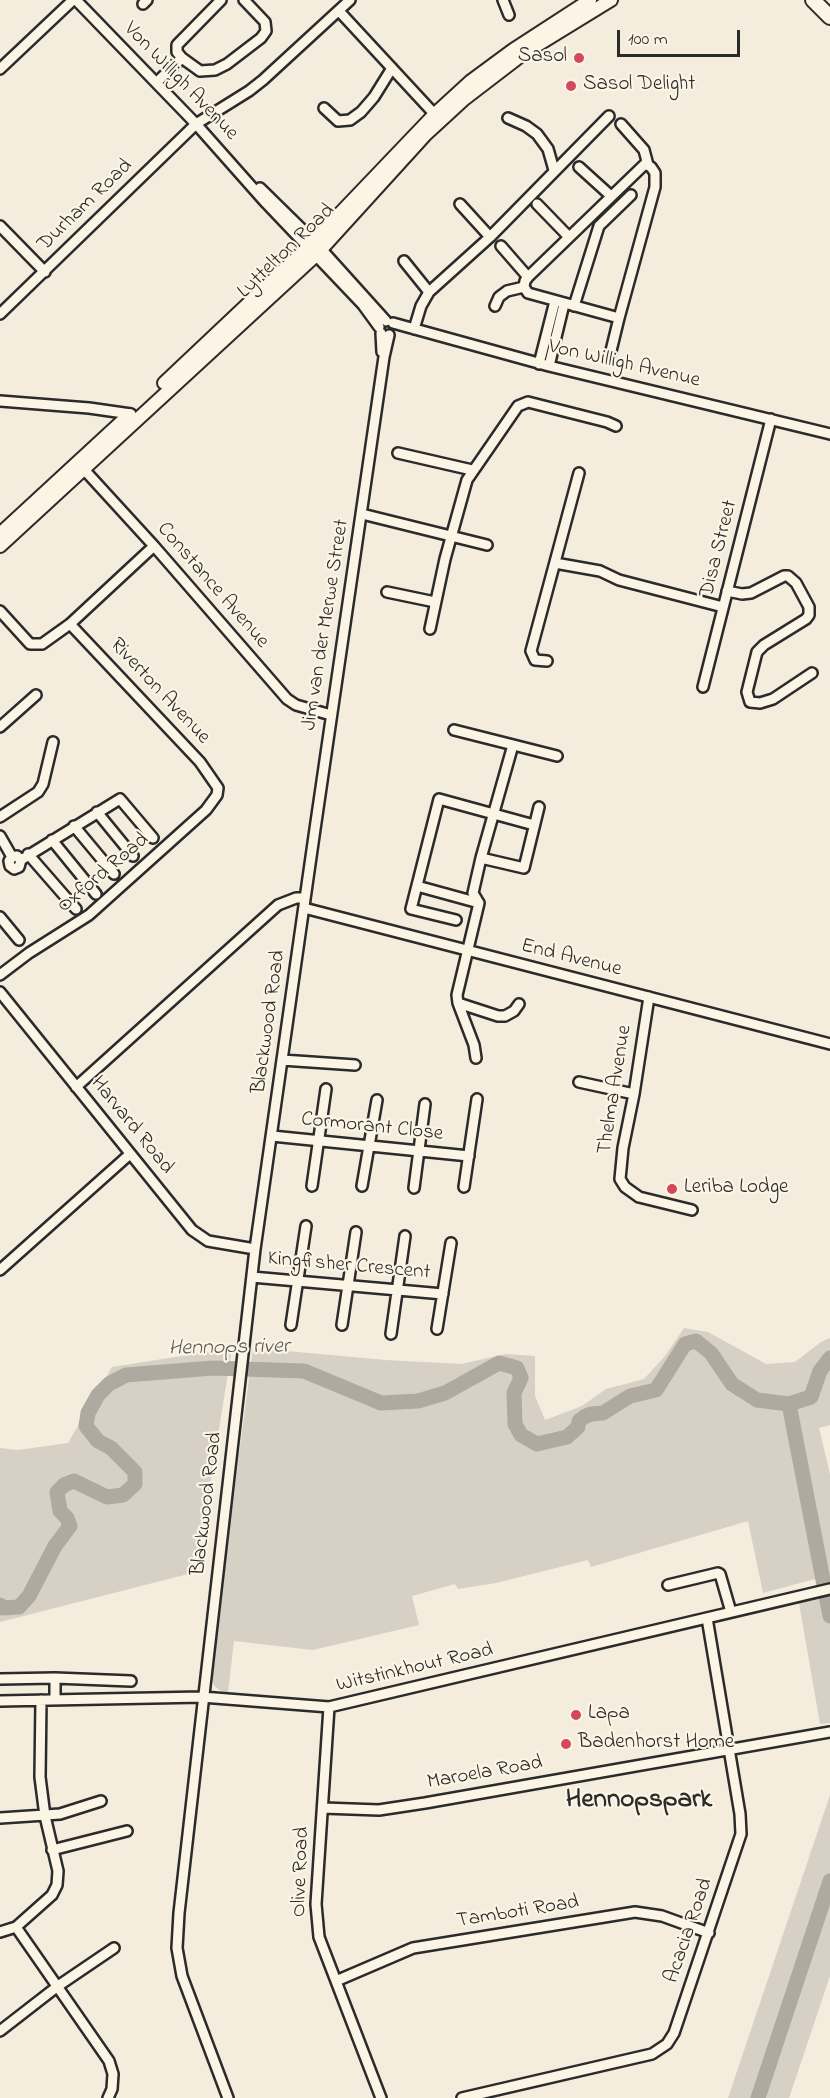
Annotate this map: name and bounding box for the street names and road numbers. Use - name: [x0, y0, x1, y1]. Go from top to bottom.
- street label: Von Willigh Avenue: [117, 18, 243, 146]
- street label: Durham Road: [33, 154, 139, 258]
- street label: Lyttelton Road: [233, 199, 341, 305]
- street label: Von Willigh Avenue: [546, 335, 702, 395]
- street label: Disa Street: [696, 498, 744, 600]
- street label: Constance Avenue: [150, 518, 274, 654]
- street label: Jim van der Merwe Street: [298, 518, 356, 732]
- street label: Riverton Avenue: [103, 634, 215, 750]
- street label: Oxford Road: [53, 828, 155, 920]
- street label: End Avenue: [518, 934, 624, 984]
- street label: Blackwood Road: [247, 949, 293, 1095]
- street label: Thelma Avenue: [593, 1024, 639, 1156]
- street label: Harvard Road: [84, 1072, 178, 1180]
- street label: Cormorant Close: [300, 1108, 444, 1148]
- street label: Kingfisher Crescent: [267, 1247, 431, 1287]
- street label: Blackwood Road: [187, 1431, 229, 1577]
- street label: Witstinkhout Road: [334, 1639, 496, 1699]
- street label: Maroela Road: [425, 1751, 545, 1797]
- street label: Olive Road: [288, 1827, 316, 1917]
- street label: Acacia Road: [660, 1875, 720, 1987]
- street label: Tamboti Road: [455, 1891, 581, 1935]

